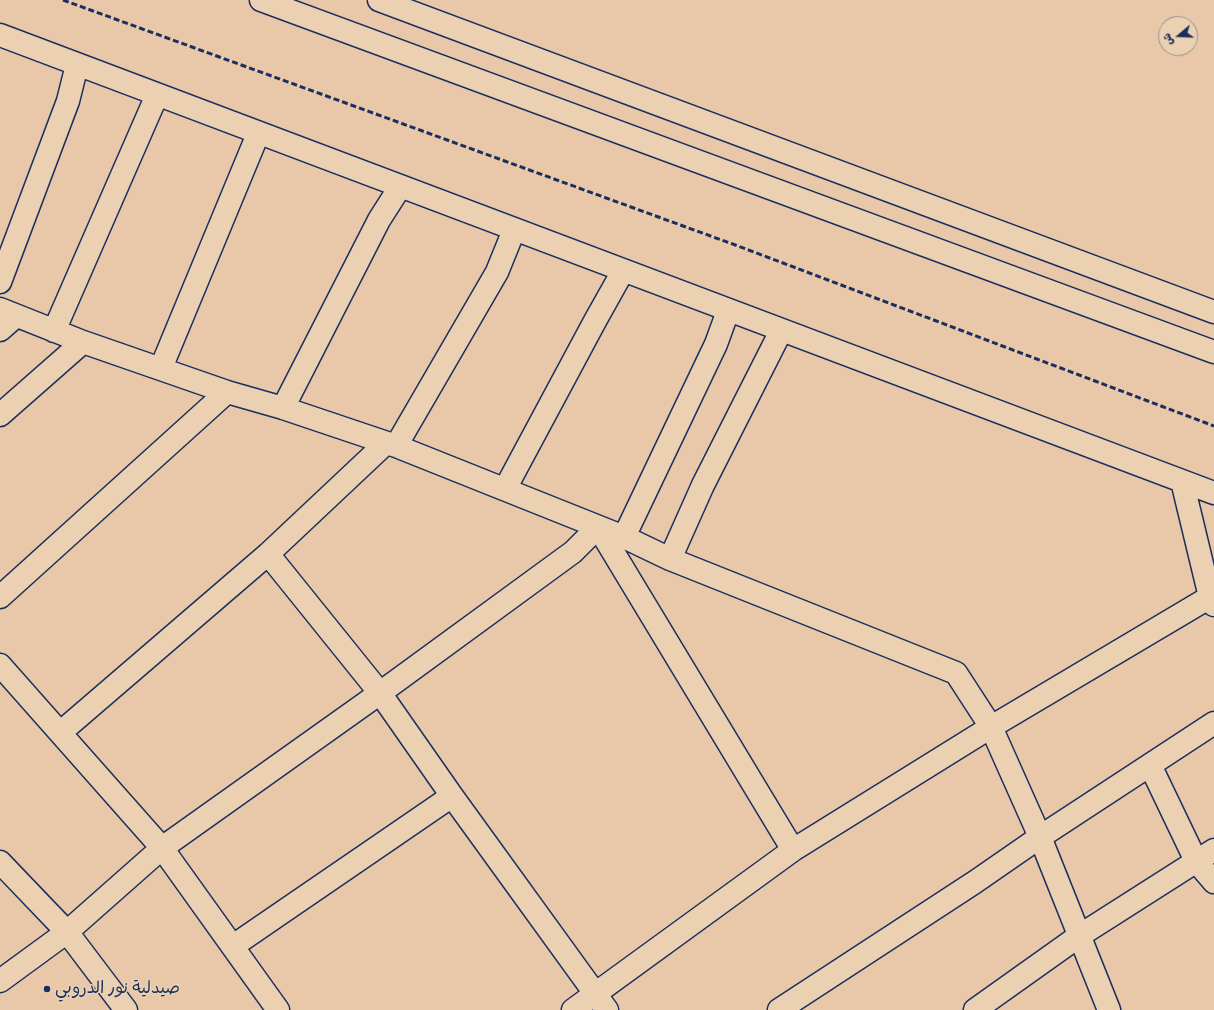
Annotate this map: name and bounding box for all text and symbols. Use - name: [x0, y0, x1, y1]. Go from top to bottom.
- north arrow: [1158, 16, 1198, 56]
- text: ش: [1159, 32, 1176, 48]
- place label: صيدلية نور الدروبي: [55, 979, 180, 999]
- marker: صيدلية نور الدروبي: [42, 984, 52, 994]

